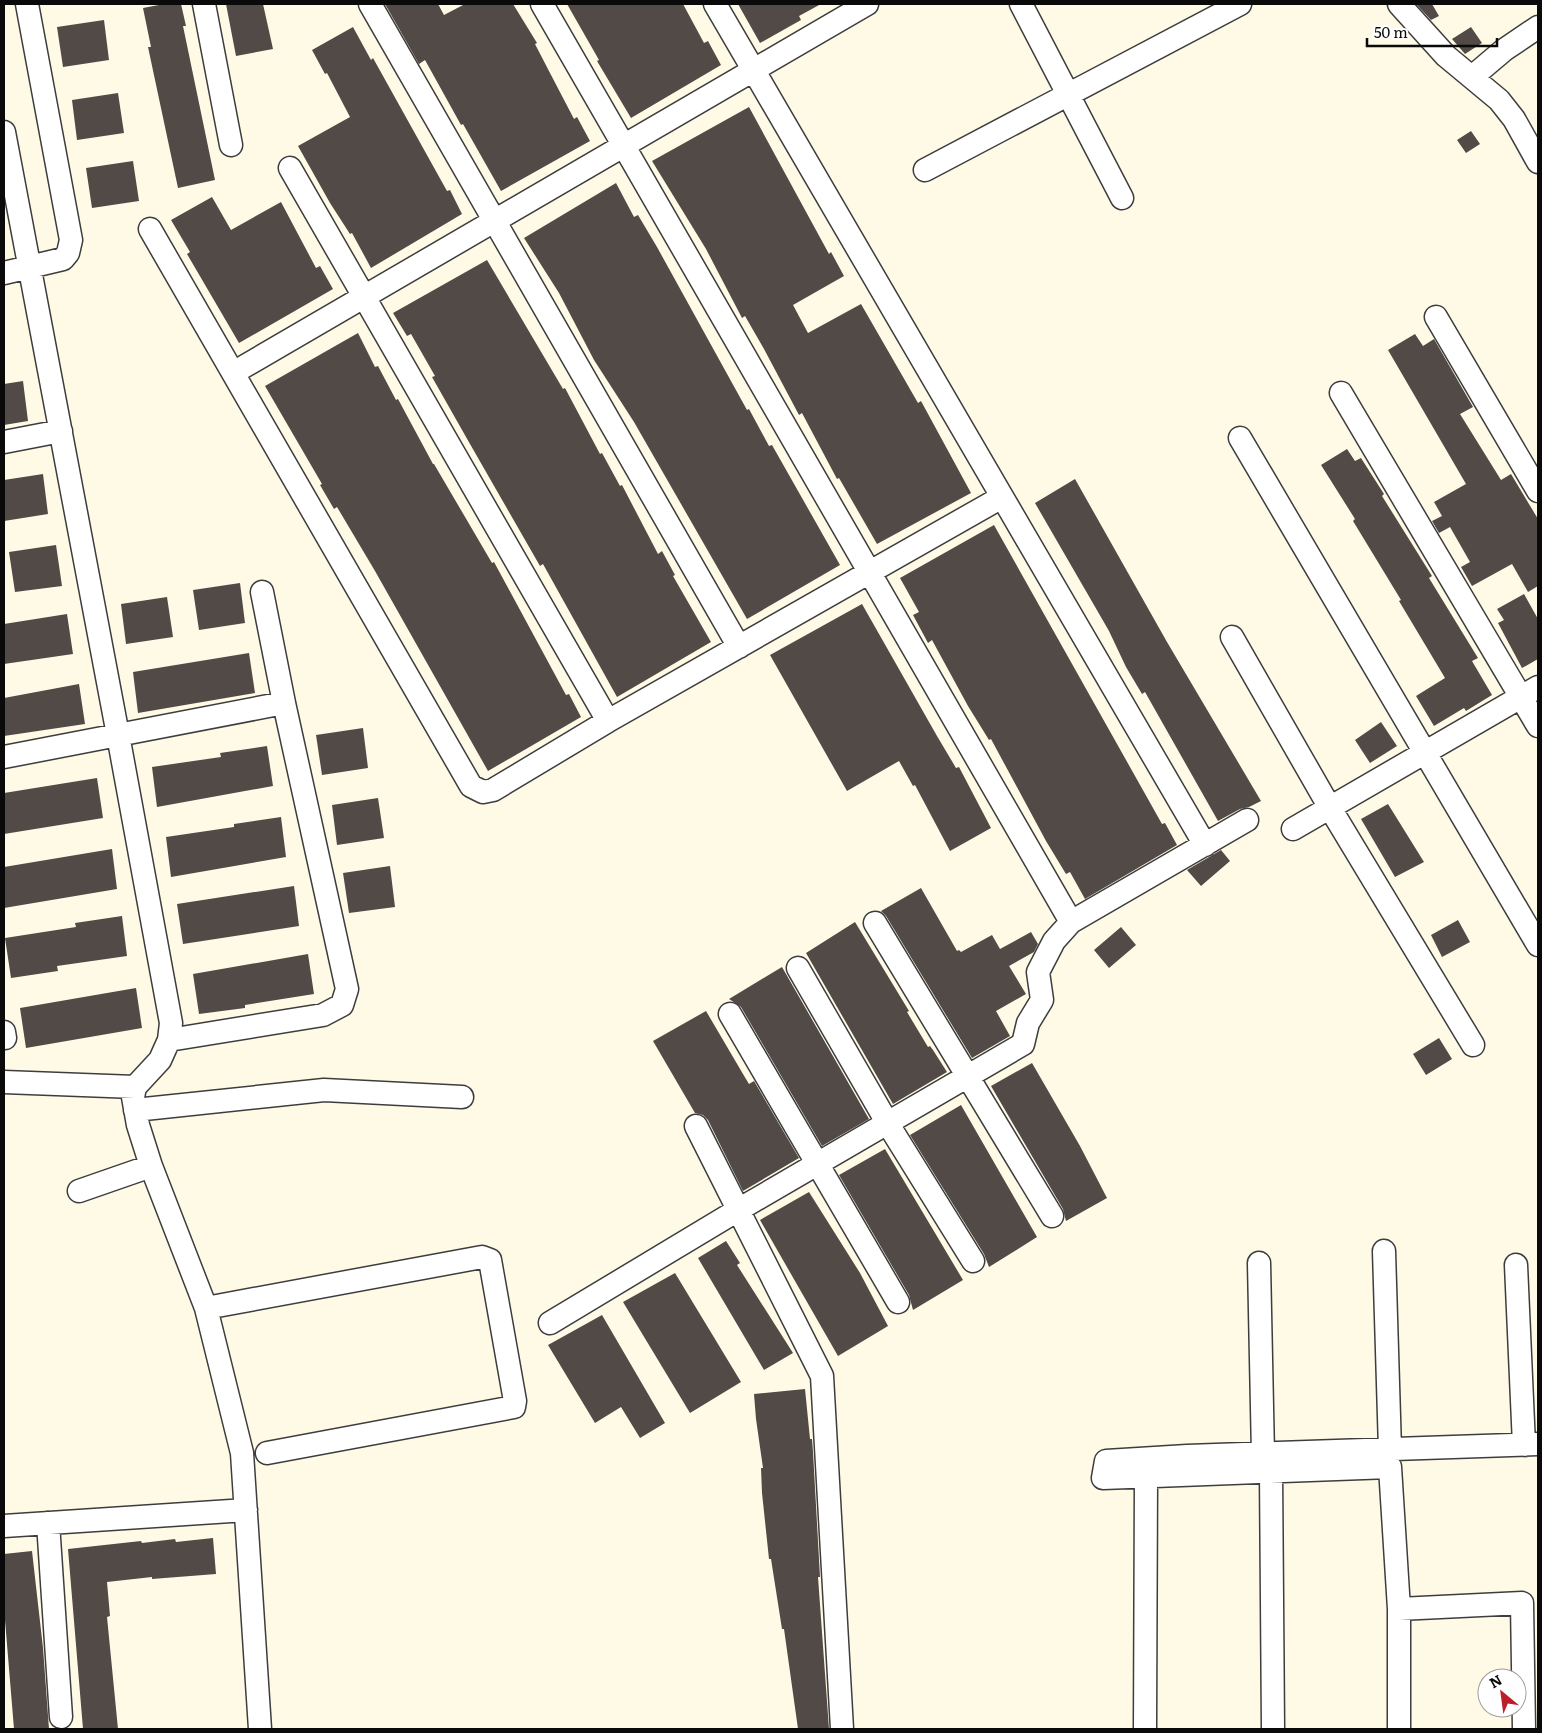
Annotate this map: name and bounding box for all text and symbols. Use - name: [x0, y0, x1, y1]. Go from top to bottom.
- scale bar: [1367, 15, 1497, 47]
- text: 50 m: [1374, 20, 1408, 43]
- north arrow: [1477, 1668, 1527, 1718]
- text: N: [1485, 1669, 1505, 1692]

